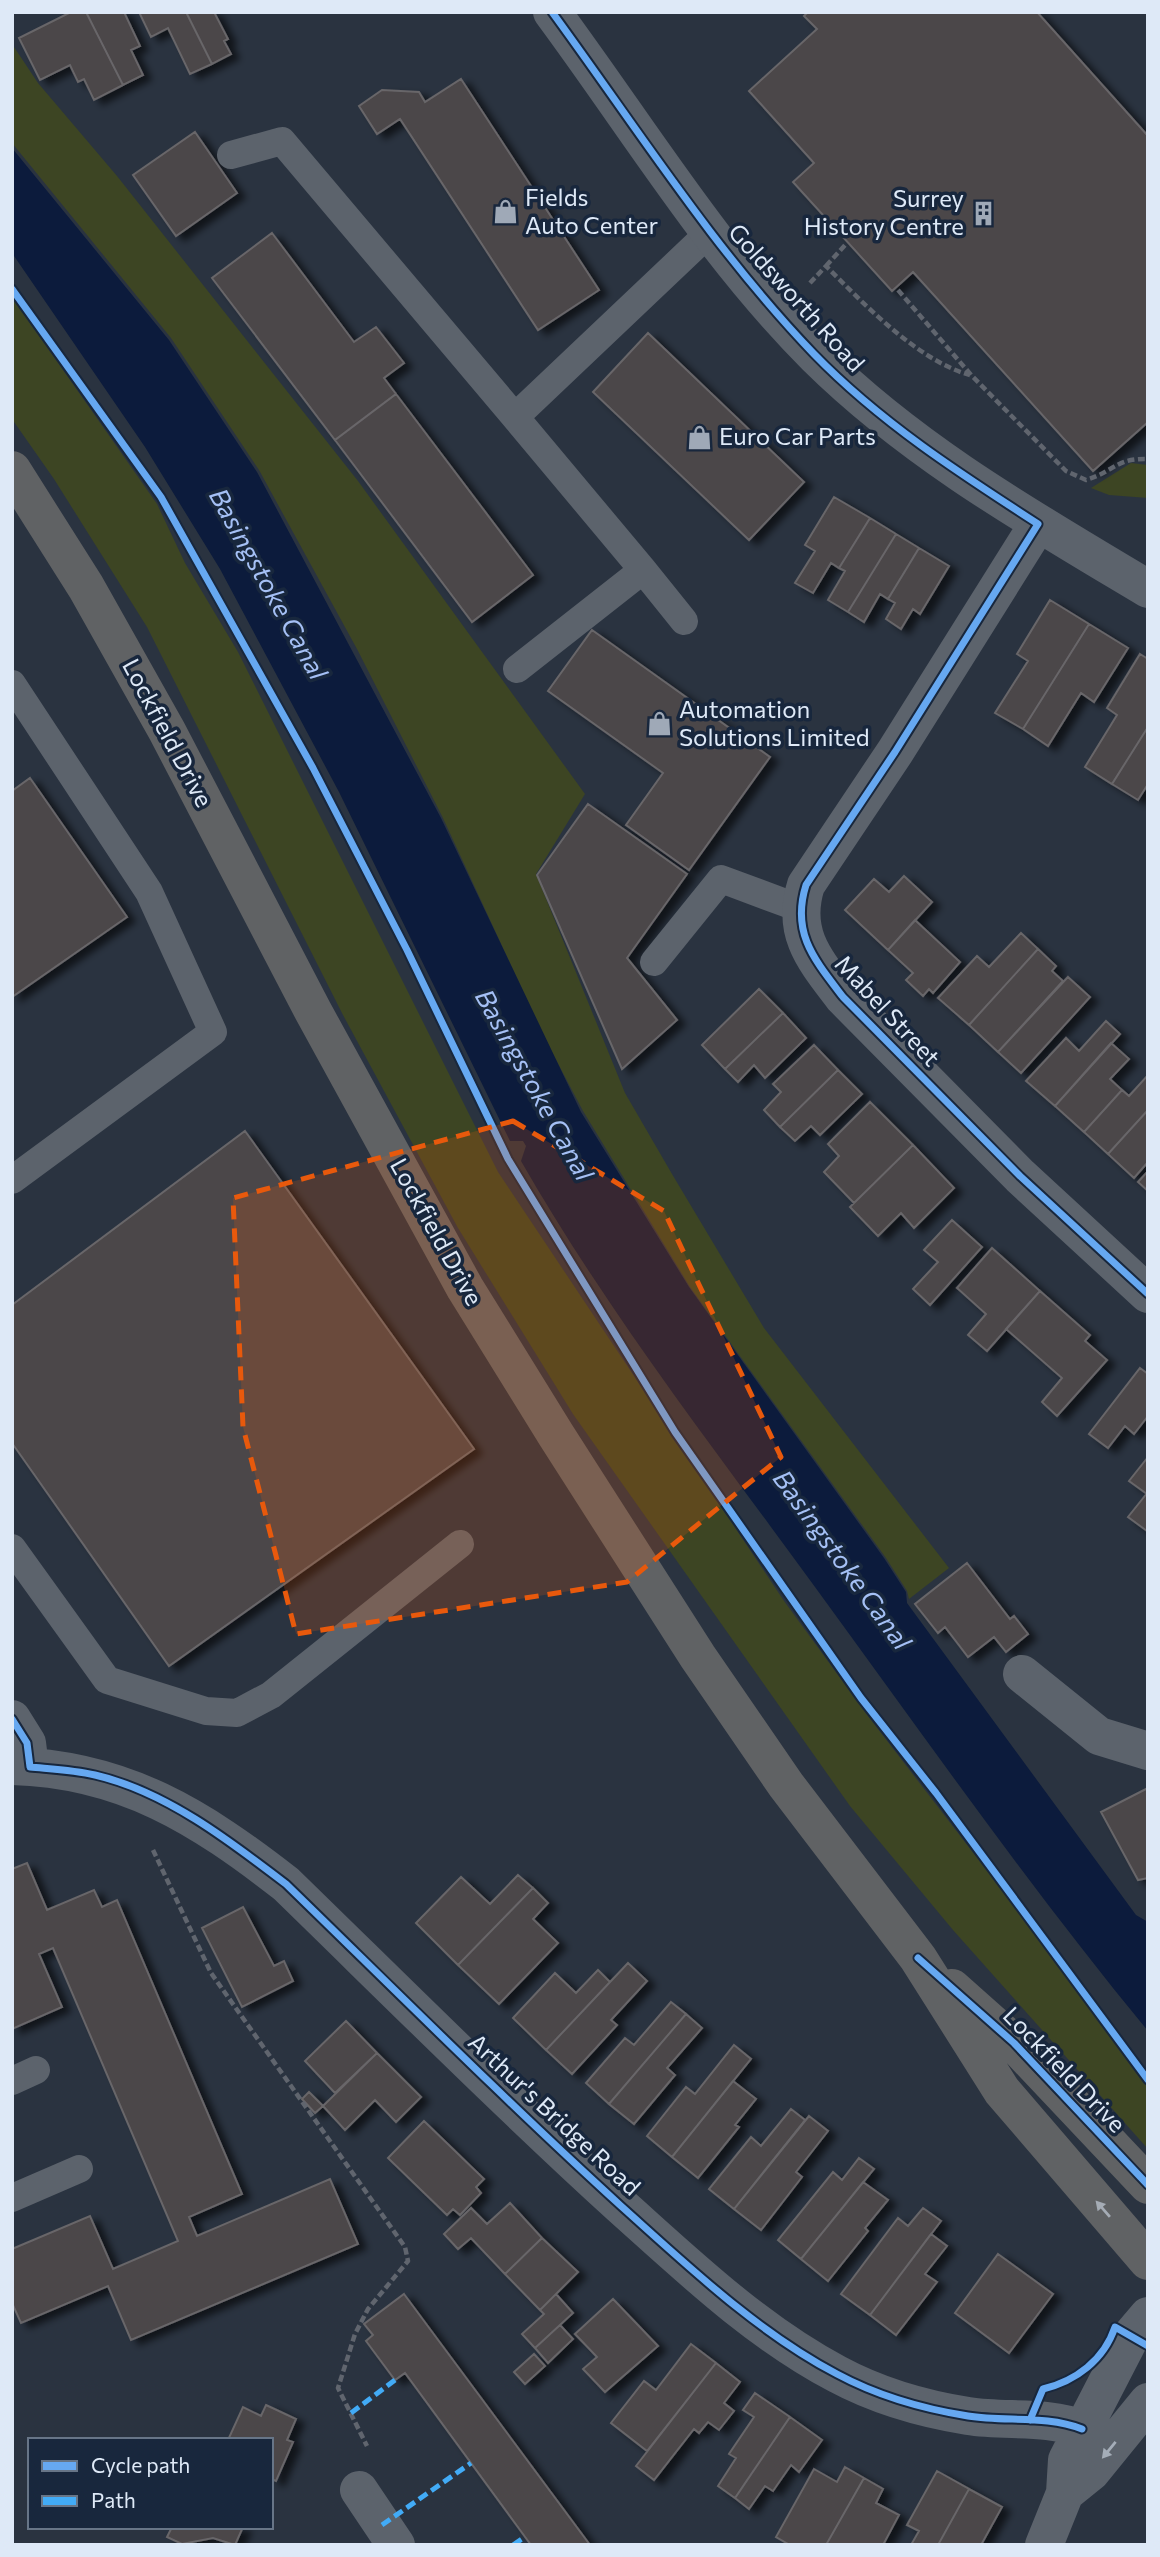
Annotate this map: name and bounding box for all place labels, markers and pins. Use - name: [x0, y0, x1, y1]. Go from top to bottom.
- place label: Fields Auto Center: [525, 182, 659, 239]
- place label: Surrey History Centre: [804, 183, 964, 240]
- shop icon: Fields Auto Center: [491, 198, 519, 226]
- building icon: Surrey History Centre: [970, 199, 998, 227]
- place label: Euro Car Parts: [719, 421, 876, 450]
- shop icon: Euro Car Parts: [685, 423, 713, 451]
- place label: Automation Solutions Limited: [679, 694, 870, 751]
- shop icon: Automation Solutions Limited: [645, 710, 673, 738]

